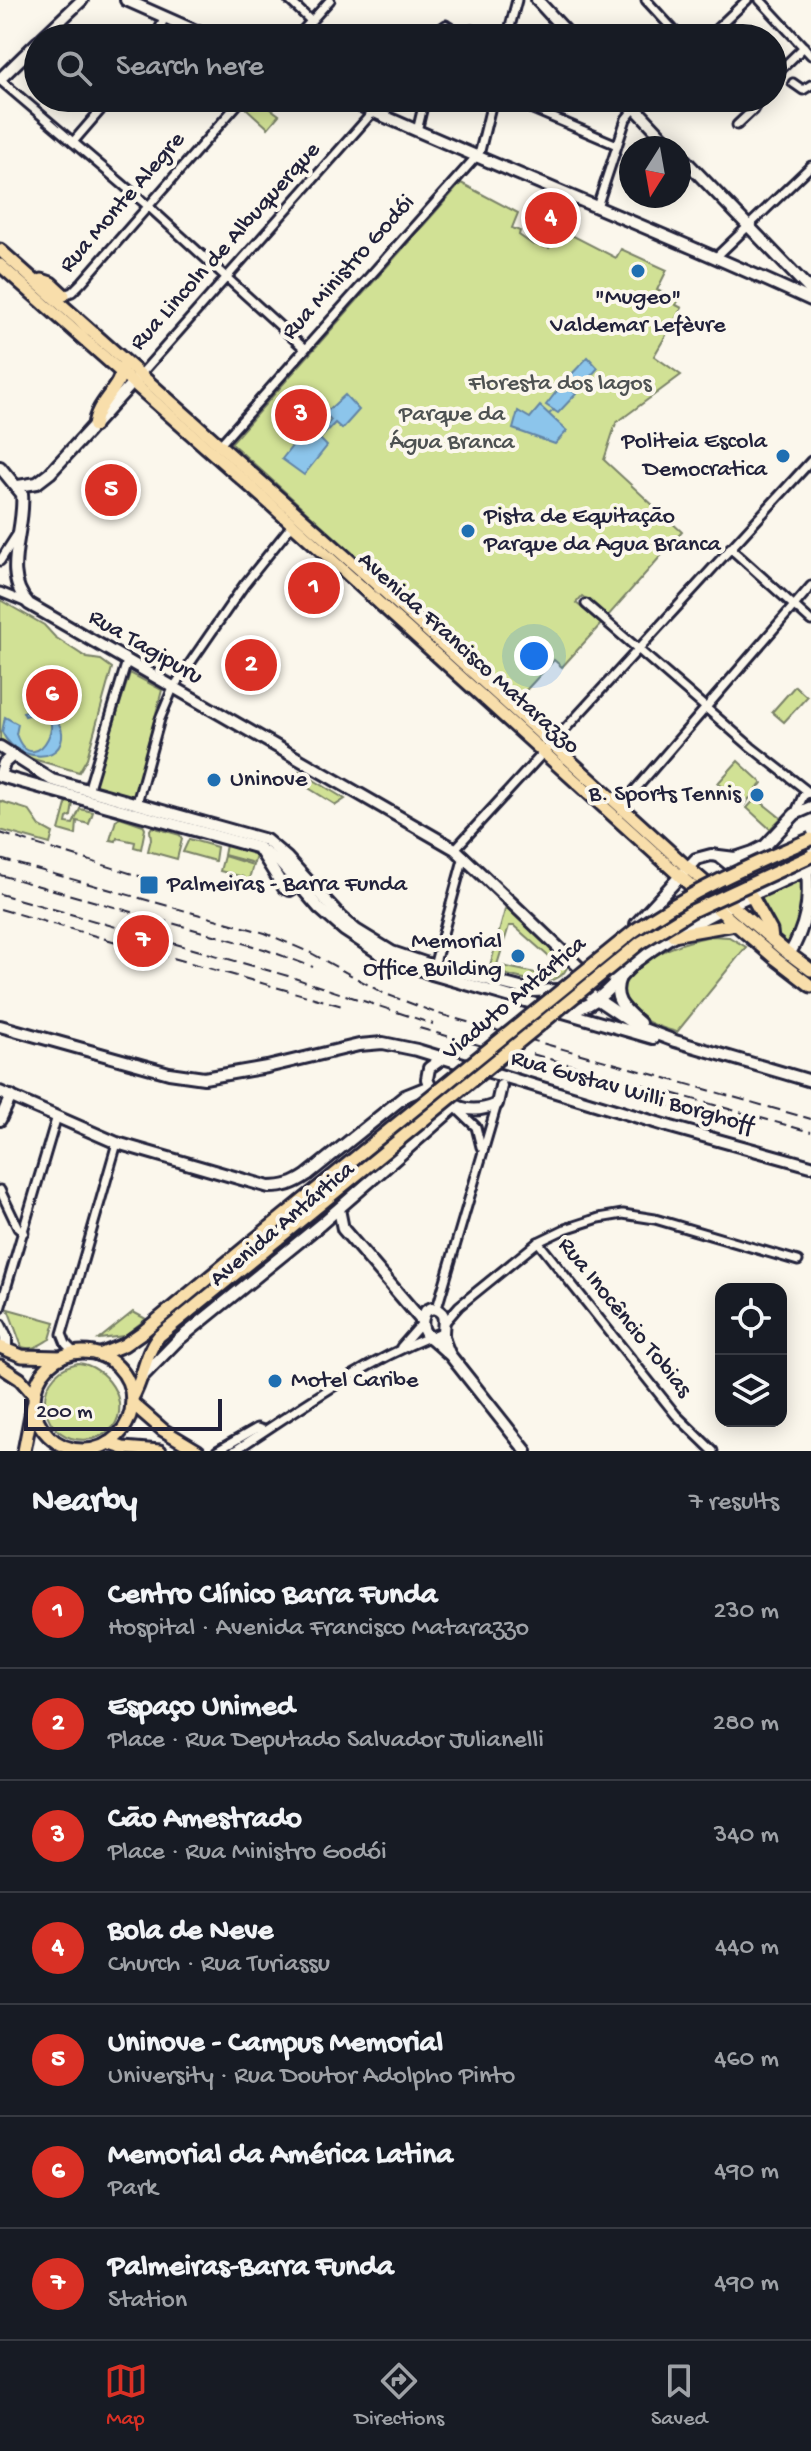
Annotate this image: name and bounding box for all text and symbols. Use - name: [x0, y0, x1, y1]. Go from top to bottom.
- search box: [24, 24, 787, 112]
- icon: search: [52, 46, 96, 90]
- text: Search here: [116, 51, 264, 86]
- street label: Rua Monte Alegre: [54, 126, 193, 280]
- street label: Rua Lincoln de Albuquerque: [124, 136, 328, 357]
- north arrow: [619, 136, 691, 208]
- pin: 4: [525, 188, 577, 248]
- street label: Rua Ministro Godói: [276, 189, 422, 347]
- marker: "Mugeo" Valdemar Lefèvre: [629, 262, 647, 280]
- place label: "Mugeo" Valdemar Lefèvre: [549, 284, 726, 341]
- park label: Floresta dos lagos: [467, 370, 653, 399]
- pin: 3: [275, 385, 327, 445]
- park label: Parque da Água Branca: [389, 401, 515, 458]
- place label: Politeia Escola Democratica: [620, 428, 768, 485]
- marker: Politeia Escola Democratica: [774, 447, 792, 465]
- pin: 5: [85, 460, 137, 520]
- place label: Pista de Equitação Parque da Agua Branca: [483, 503, 722, 560]
- marker: Pista de Equitação Parque da Agua Branca: [459, 522, 477, 540]
- street label: Avenida Francisco Matarazzo: [351, 546, 585, 762]
- pin: 1: [288, 558, 340, 618]
- street label: Rua Tagipuru: [83, 604, 207, 692]
- pin: 2: [225, 635, 277, 695]
- your location: [514, 636, 554, 676]
- pin: 6: [26, 665, 78, 725]
- place label: Uninove: [230, 766, 308, 795]
- marker: Uninove: [205, 771, 223, 789]
- place label: B. Sports Tennis: [588, 781, 742, 810]
- marker: B. Sports Tennis: [748, 786, 766, 804]
- place label: Palmeiras - Barra Funda: [166, 871, 408, 900]
- marker: Palmeiras - Barra Funda: [138, 874, 160, 896]
- pin: 7: [117, 911, 169, 971]
- place label: Memorial Office Building: [363, 928, 502, 985]
- street label: Viaduto Antártica: [436, 930, 593, 1068]
- marker: Memorial Office Building: [509, 947, 527, 965]
- street label: Rua Gustav Willi Borghoff: [507, 1044, 758, 1142]
- street label: Avenida Antártica: [205, 1155, 362, 1294]
- street label: Rua Inocêncio Tobias: [551, 1232, 698, 1405]
- map controls: [715, 1283, 787, 1427]
- button: locate: [715, 1283, 787, 1355]
- button: layers: [715, 1355, 787, 1427]
- place label: Motel Caribe: [291, 1367, 419, 1396]
- marker: Motel Caribe: [266, 1372, 284, 1390]
- scale bar: [24, 1395, 222, 1431]
- text: 200 m: [36, 1400, 93, 1426]
- text: Nearby: [32, 1483, 137, 1523]
- text: 7 results: [689, 1488, 779, 1519]
- text: Centro Clínico Barra Funda: [108, 1579, 437, 1614]
- text: 1: [53, 1597, 63, 1628]
- text: 230 m: [713, 1597, 779, 1628]
- text: Hospital · Avenida Francisco Matarazzo: [108, 1614, 529, 1645]
- text: Espaço Unimed: [108, 1691, 294, 1726]
- text: 2: [52, 1709, 64, 1740]
- text: 280 m: [713, 1709, 779, 1740]
- text: Place · Rua Deputado Salvador Julianelli: [108, 1726, 544, 1757]
- text: Cão Amestrado: [108, 1803, 302, 1838]
- text: 3: [51, 1821, 65, 1852]
- text: 340 m: [714, 1821, 779, 1852]
- text: Place · Rua Ministro Godói: [108, 1838, 387, 1869]
- text: Bola de Neve: [108, 1915, 273, 1950]
- text: 4: [52, 1933, 64, 1964]
- text: 440 m: [715, 1933, 779, 1964]
- text: Church · Rua Turiassu: [108, 1950, 330, 1981]
- text: Uninove - Campus Memorial: [108, 2027, 443, 2062]
- text: 5: [51, 2045, 65, 2076]
- text: 460 m: [714, 2045, 779, 2076]
- text: University · Rua Doutor Adolpho Pinto: [108, 2062, 515, 2093]
- text: Memorial da América Latina: [108, 2139, 453, 2174]
- text: 6: [51, 2157, 65, 2188]
- text: 490 m: [714, 2157, 779, 2188]
- text: Park: [108, 2174, 158, 2205]
- text: Palmeiras-Barra Funda: [108, 2251, 394, 2286]
- text: 7: [51, 2269, 65, 2300]
- text: 490 m: [714, 2269, 779, 2300]
- text: Station: [108, 2286, 187, 2317]
- tab: Map: [104, 2359, 148, 2433]
- tab: Directions: [355, 2359, 444, 2433]
- tab: Saved: [651, 2359, 707, 2433]

